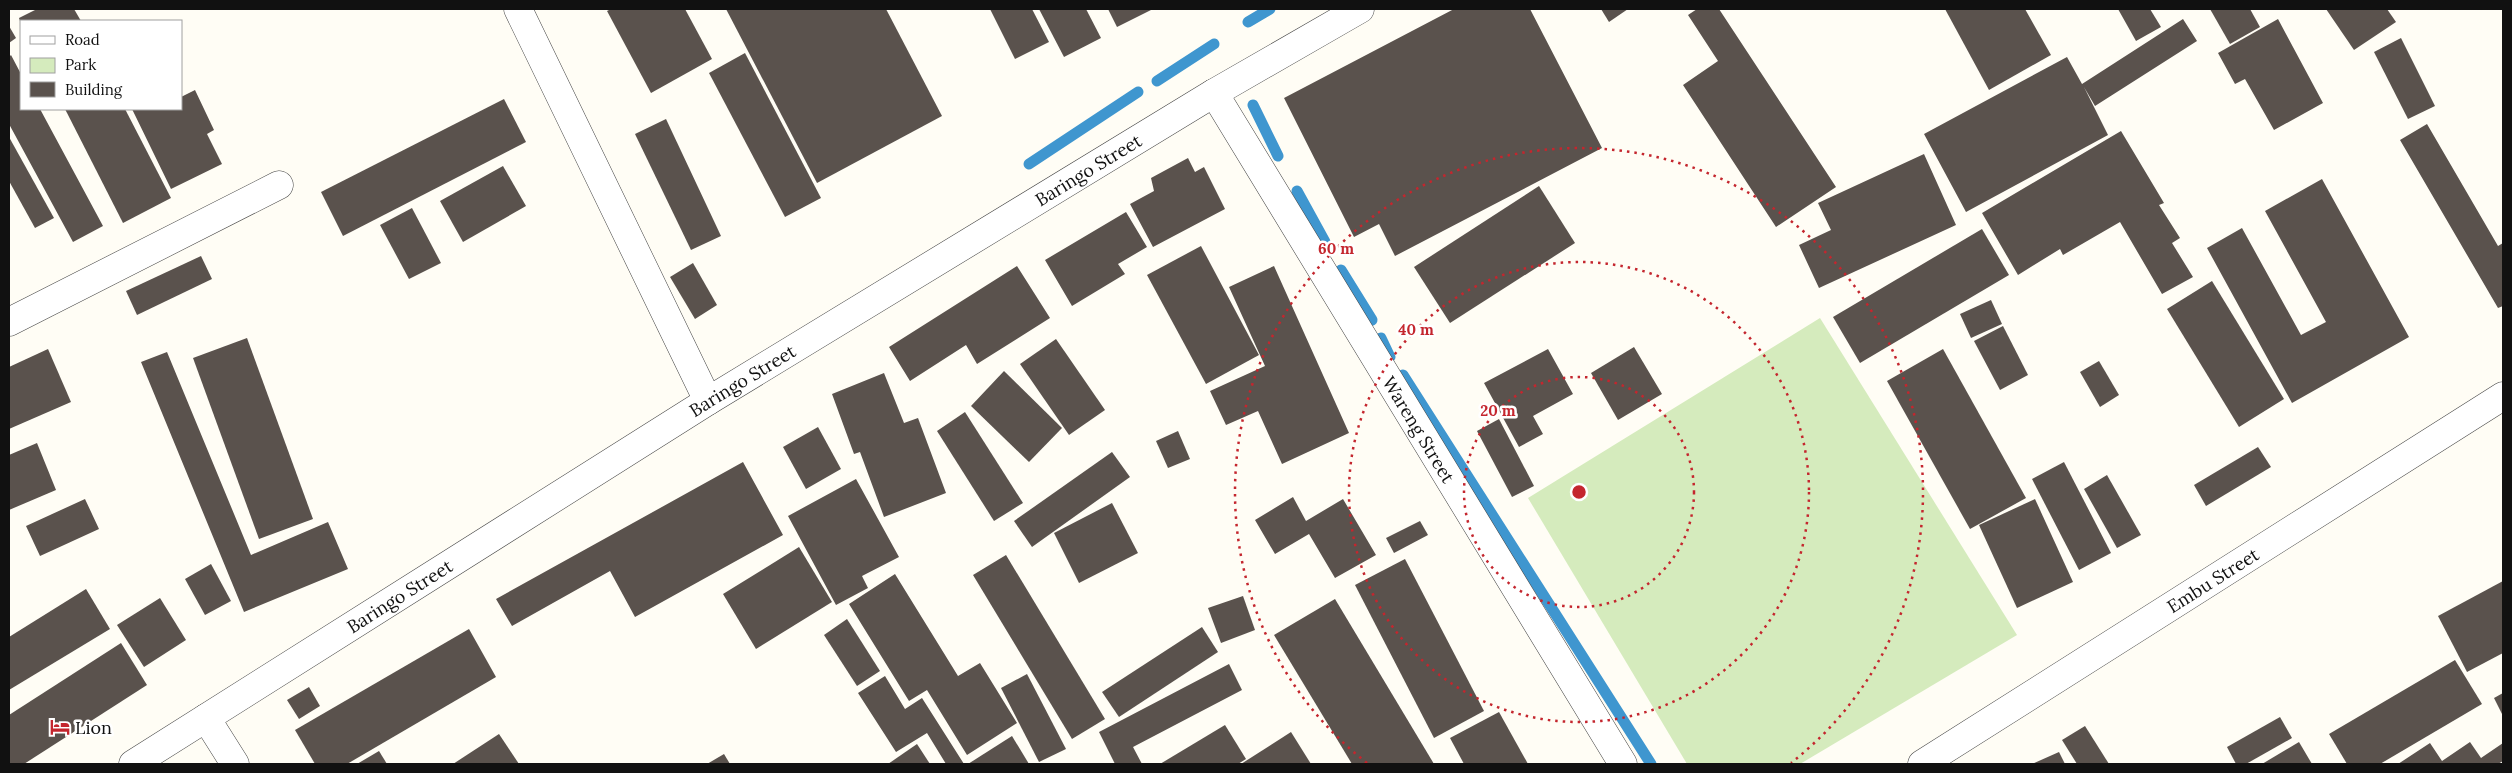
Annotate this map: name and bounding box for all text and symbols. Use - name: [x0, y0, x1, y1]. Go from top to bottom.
- legend: [20, 20, 182, 110]
- text: Road: [65, 30, 100, 49]
- text: Park: [65, 55, 96, 74]
- text: Building: [65, 80, 123, 99]
- street label: Baringo Street: [1031, 128, 1146, 211]
- text: 60 m: [1318, 239, 1354, 258]
- text: 40 m: [1398, 320, 1434, 339]
- street label: Baringo Street: [685, 339, 800, 422]
- street label: Wareng Street: [1378, 372, 1460, 487]
- text: 20 m: [1480, 401, 1516, 420]
- centre of rings: [1570, 483, 1588, 501]
- street label: Embu Street: [2162, 542, 2263, 618]
- street label: Baringo Street: [342, 554, 456, 638]
- hotel icon: Lion: [49, 716, 71, 738]
- place label: Lion: [75, 716, 112, 739]

